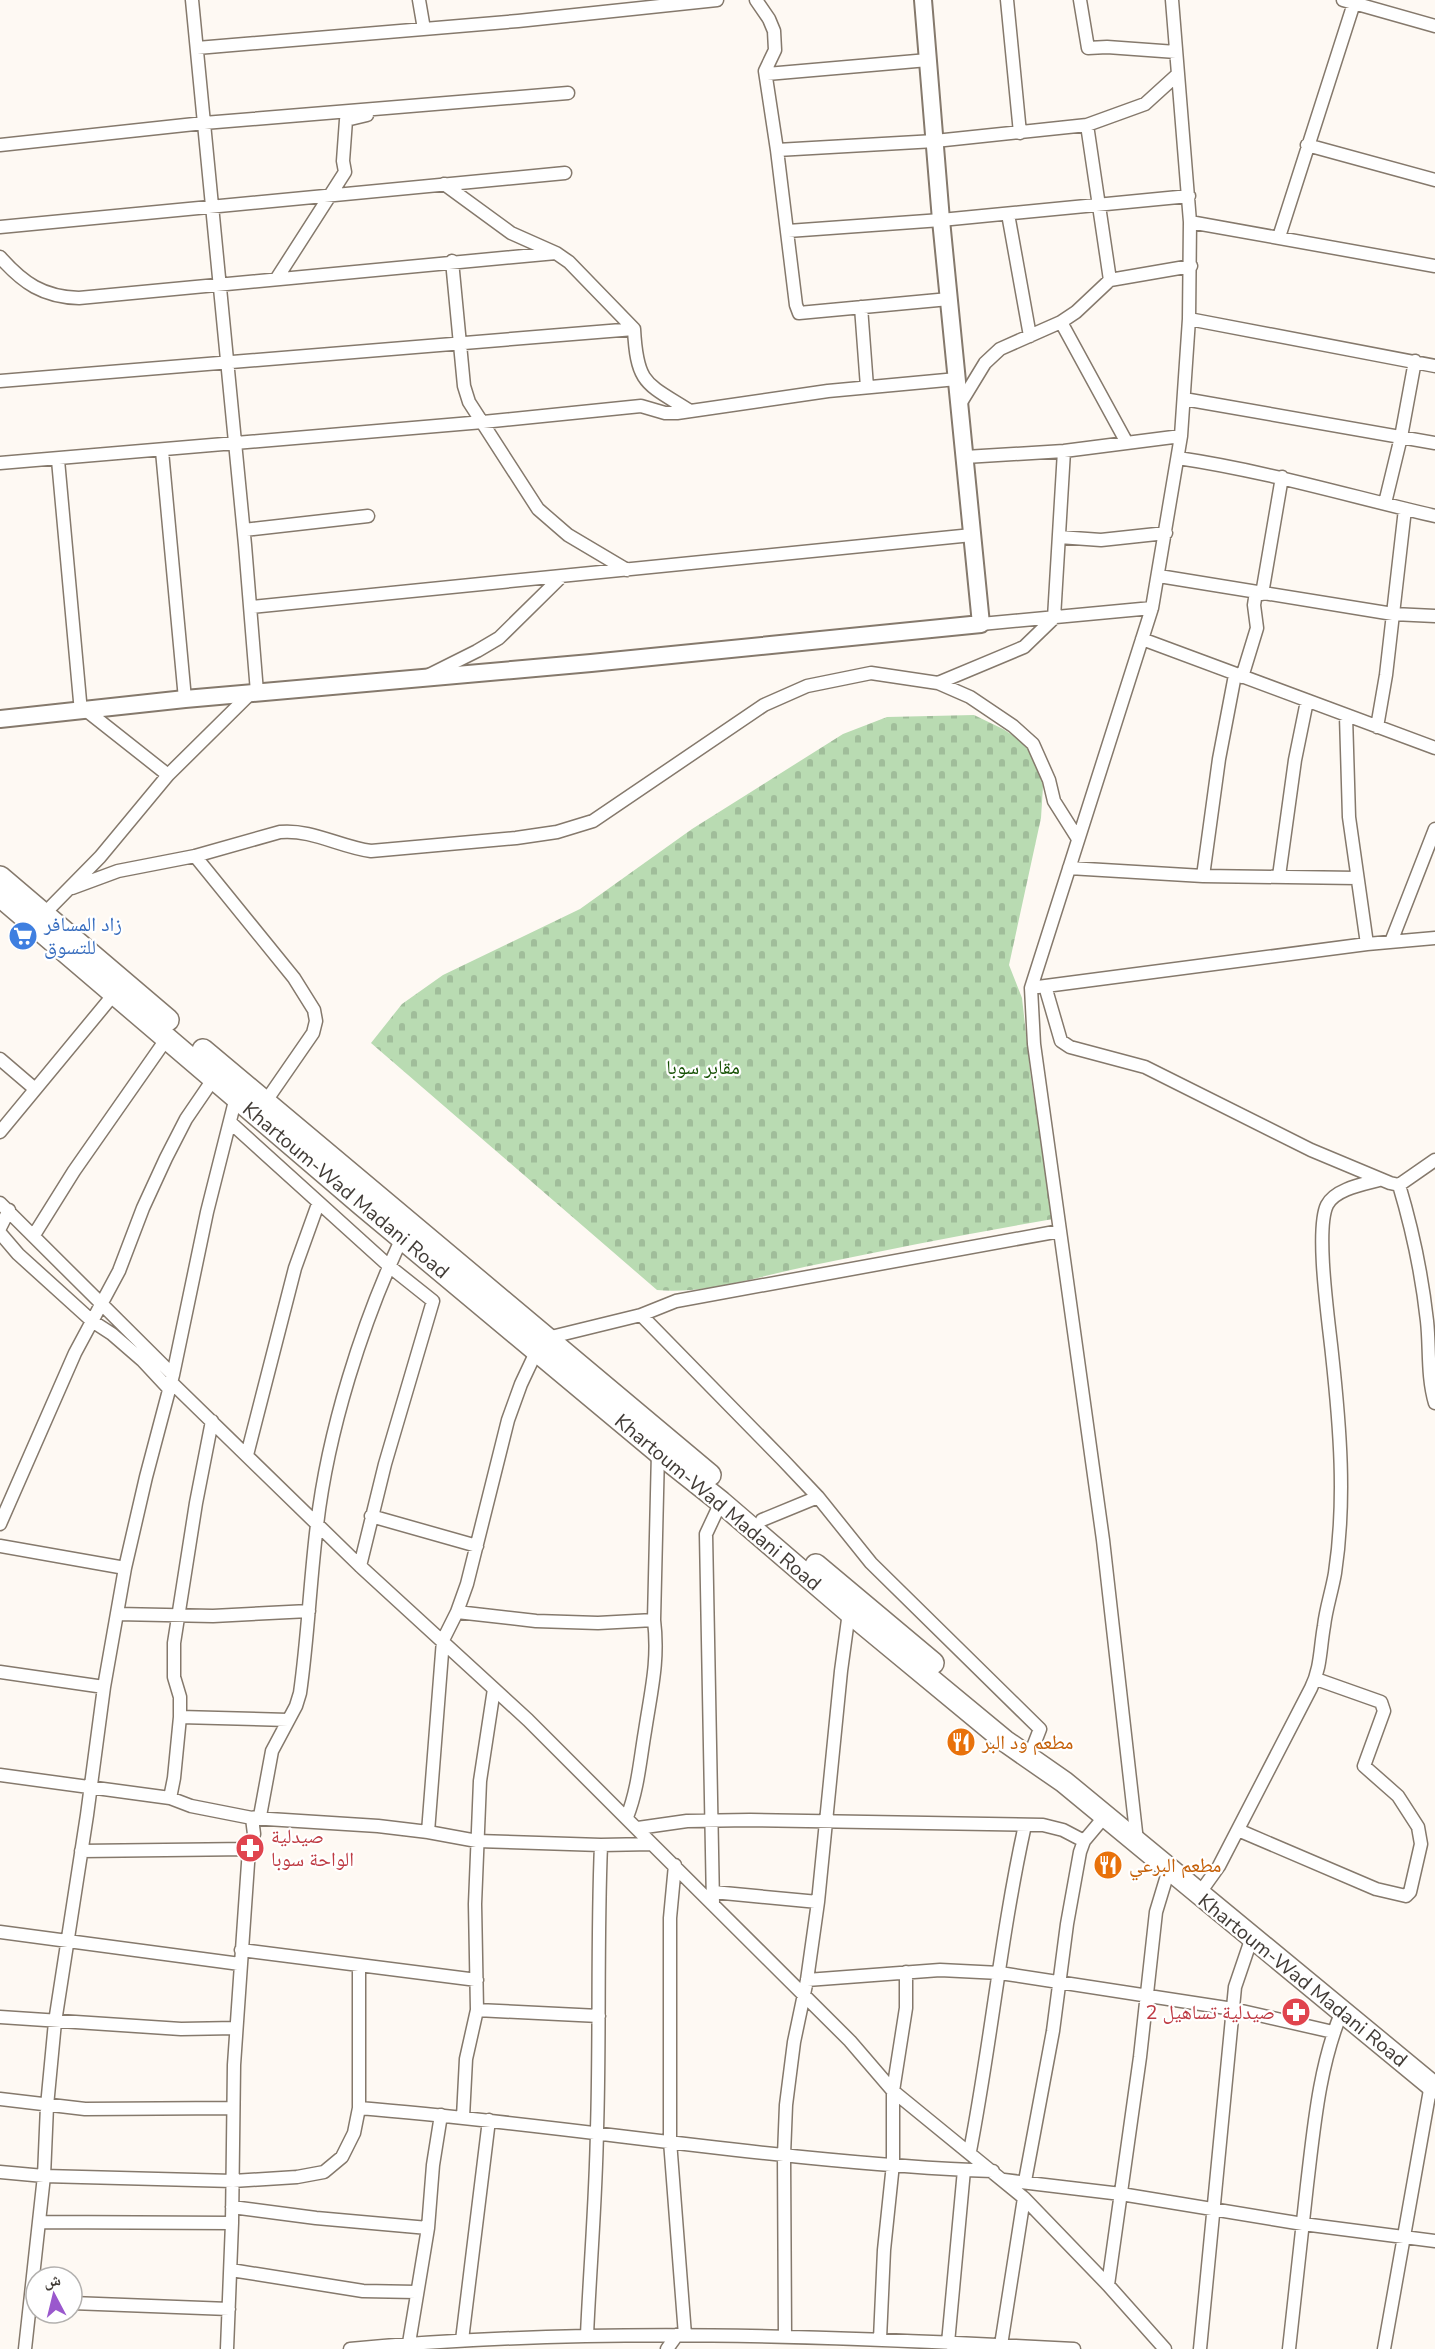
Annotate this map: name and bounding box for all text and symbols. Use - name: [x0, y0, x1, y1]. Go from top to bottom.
- place label: زاد المسافر للتسوق: [43, 911, 122, 961]
- supermarket icon: زاد المسافر للتسوق: [7, 920, 39, 952]
- park label: مقابر سوبا: [666, 1054, 740, 1081]
- street label: Khartoum-Wad Madani Road: [237, 1096, 455, 1285]
- street label: Khartoum-Wad Madani Road: [609, 1408, 827, 1597]
- restaurant icon: مطعم ود البر: [945, 1726, 977, 1758]
- place label: مطعم ود البر: [981, 1729, 1073, 1756]
- place label: صيدلية الواحة سوبا: [271, 1823, 354, 1873]
- pharmacy icon: صيدلية الواحة سوبا: [234, 1832, 266, 1864]
- restaurant icon: مطعم البرعي: [1092, 1849, 1124, 1881]
- place label: مطعم البرعي: [1129, 1852, 1221, 1881]
- street label: Khartoum-Wad Madani Road: [1192, 1887, 1413, 2073]
- pharmacy icon: صيدلية تساهيل 2: [1280, 1996, 1312, 2028]
- place label: صيدلية تساهيل 2: [1145, 1999, 1275, 2026]
- north arrow: [24, 2265, 84, 2325]
- text: ش: [43, 2269, 62, 2293]

